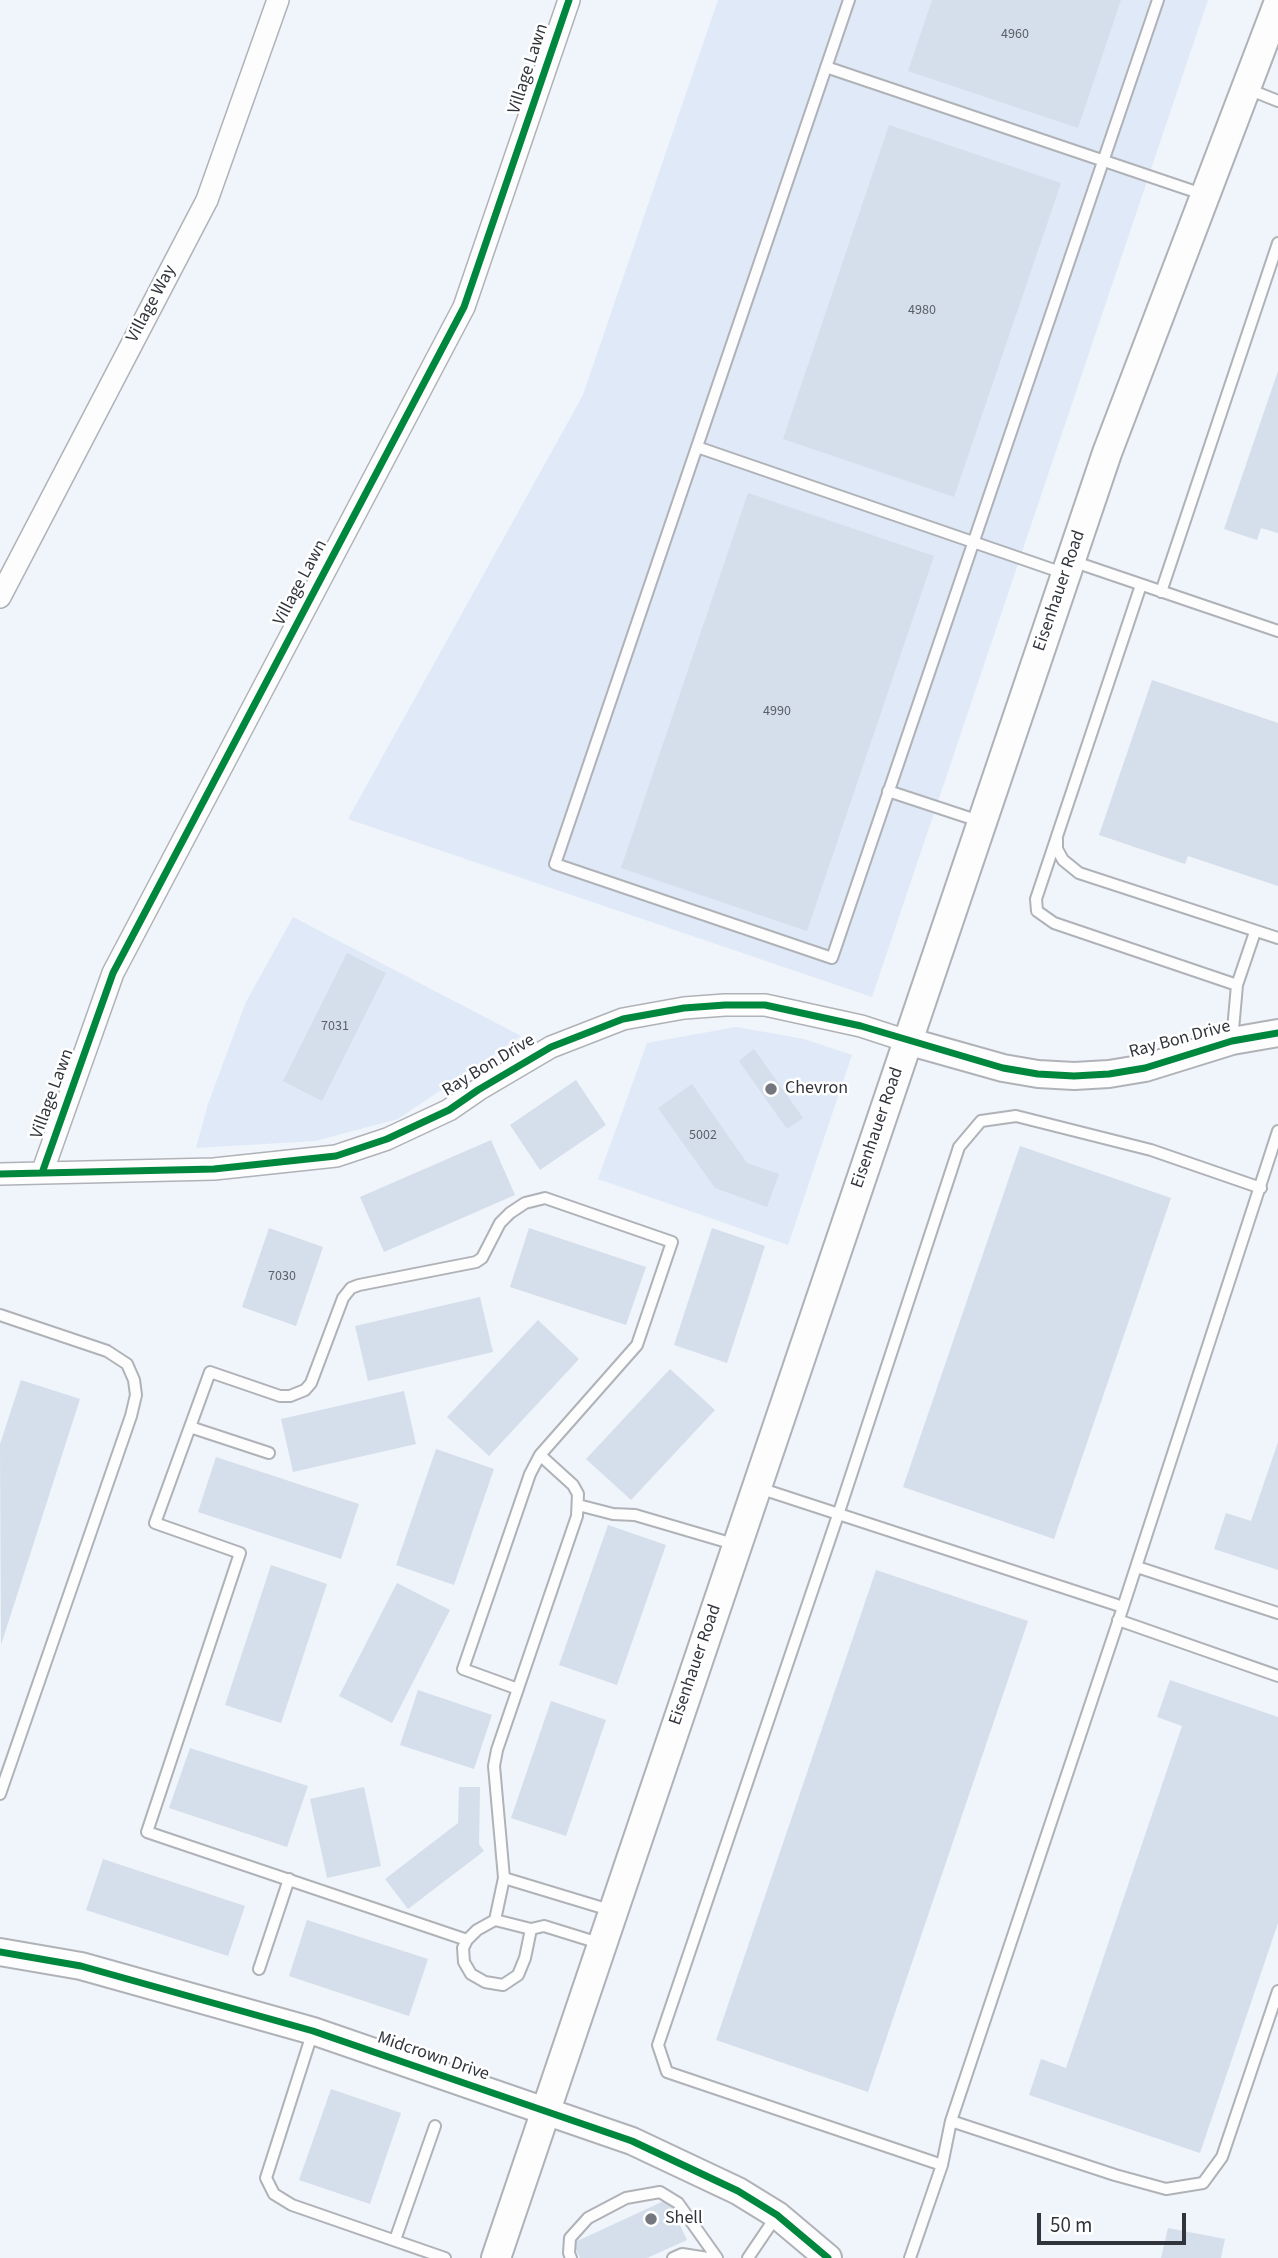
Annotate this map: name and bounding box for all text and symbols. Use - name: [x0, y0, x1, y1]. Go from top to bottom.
- street label: Village Lawn: [504, 21, 554, 117]
- house number: 4960: [1001, 27, 1029, 43]
- street label: Village Way: [123, 262, 181, 346]
- house number: 4980: [908, 303, 936, 319]
- street label: Eisenhauer Road: [1029, 528, 1091, 654]
- street label: Village Lawn: [269, 536, 333, 630]
- house number: 4990: [763, 704, 791, 720]
- street label: Ray Bon Drive: [1127, 1016, 1233, 1064]
- house number: 7031: [321, 1019, 349, 1035]
- street label: Ray Bon Drive: [439, 1030, 539, 1102]
- street label: Village Lawn: [27, 1046, 79, 1142]
- street label: Eisenhauer Road: [847, 1065, 909, 1191]
- place label: Chevron: [785, 1078, 848, 1100]
- marker: Chevron: [763, 1081, 779, 1097]
- house number: 5002: [689, 1128, 717, 1144]
- house number: 7030: [268, 1269, 296, 1285]
- street label: Eisenhauer Road: [665, 1602, 727, 1728]
- street label: Midcrown Drive: [374, 2028, 492, 2086]
- scale bar: [1040, 2198, 1189, 2242]
- place label: Shell: [665, 2208, 703, 2230]
- text: 50 m: [1050, 2210, 1092, 2240]
- marker: Shell: [643, 2211, 659, 2227]

